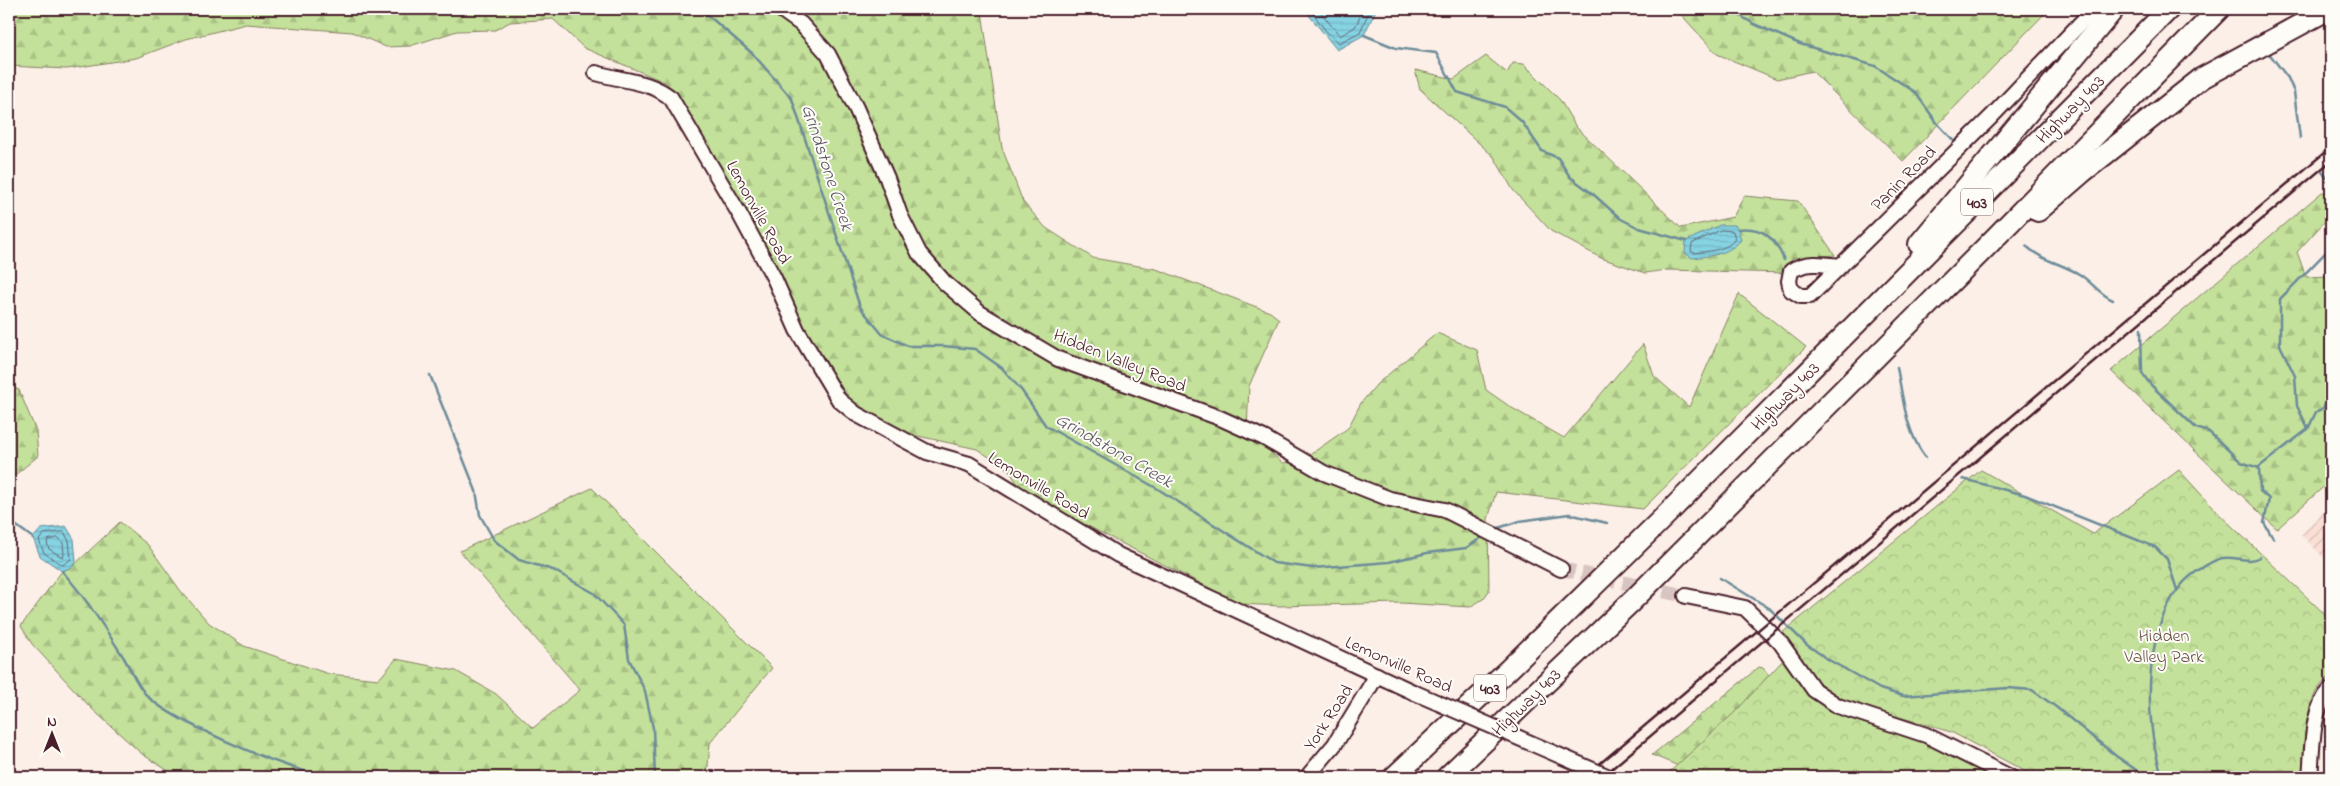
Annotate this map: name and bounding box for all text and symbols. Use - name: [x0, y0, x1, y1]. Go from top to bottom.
- street label: Highway 403: [2031, 70, 2113, 152]
- water label: Grindstone Creek: [793, 101, 860, 235]
- street label: Panin Road: [1866, 141, 1943, 218]
- street label: Lemonville Road: [718, 156, 796, 270]
- road number: 403: [1961, 188, 1993, 216]
- street label: Hidden Valley Road: [1049, 323, 1190, 400]
- street label: Highway 403: [1746, 357, 1828, 439]
- water label: Grindstone Creek: [1050, 407, 1178, 496]
- street label: Lemonville Road: [982, 446, 1094, 527]
- park label: Hidden Valley Park: [2123, 624, 2204, 671]
- street label: Lemonville Road: [1340, 631, 1456, 701]
- street label: Highway 403: [1487, 663, 1569, 744]
- road number: 403: [1474, 674, 1506, 701]
- street label: York Road: [1299, 680, 1361, 756]
- north arrow: [28, 708, 78, 758]
- text: N: [47, 712, 57, 733]

